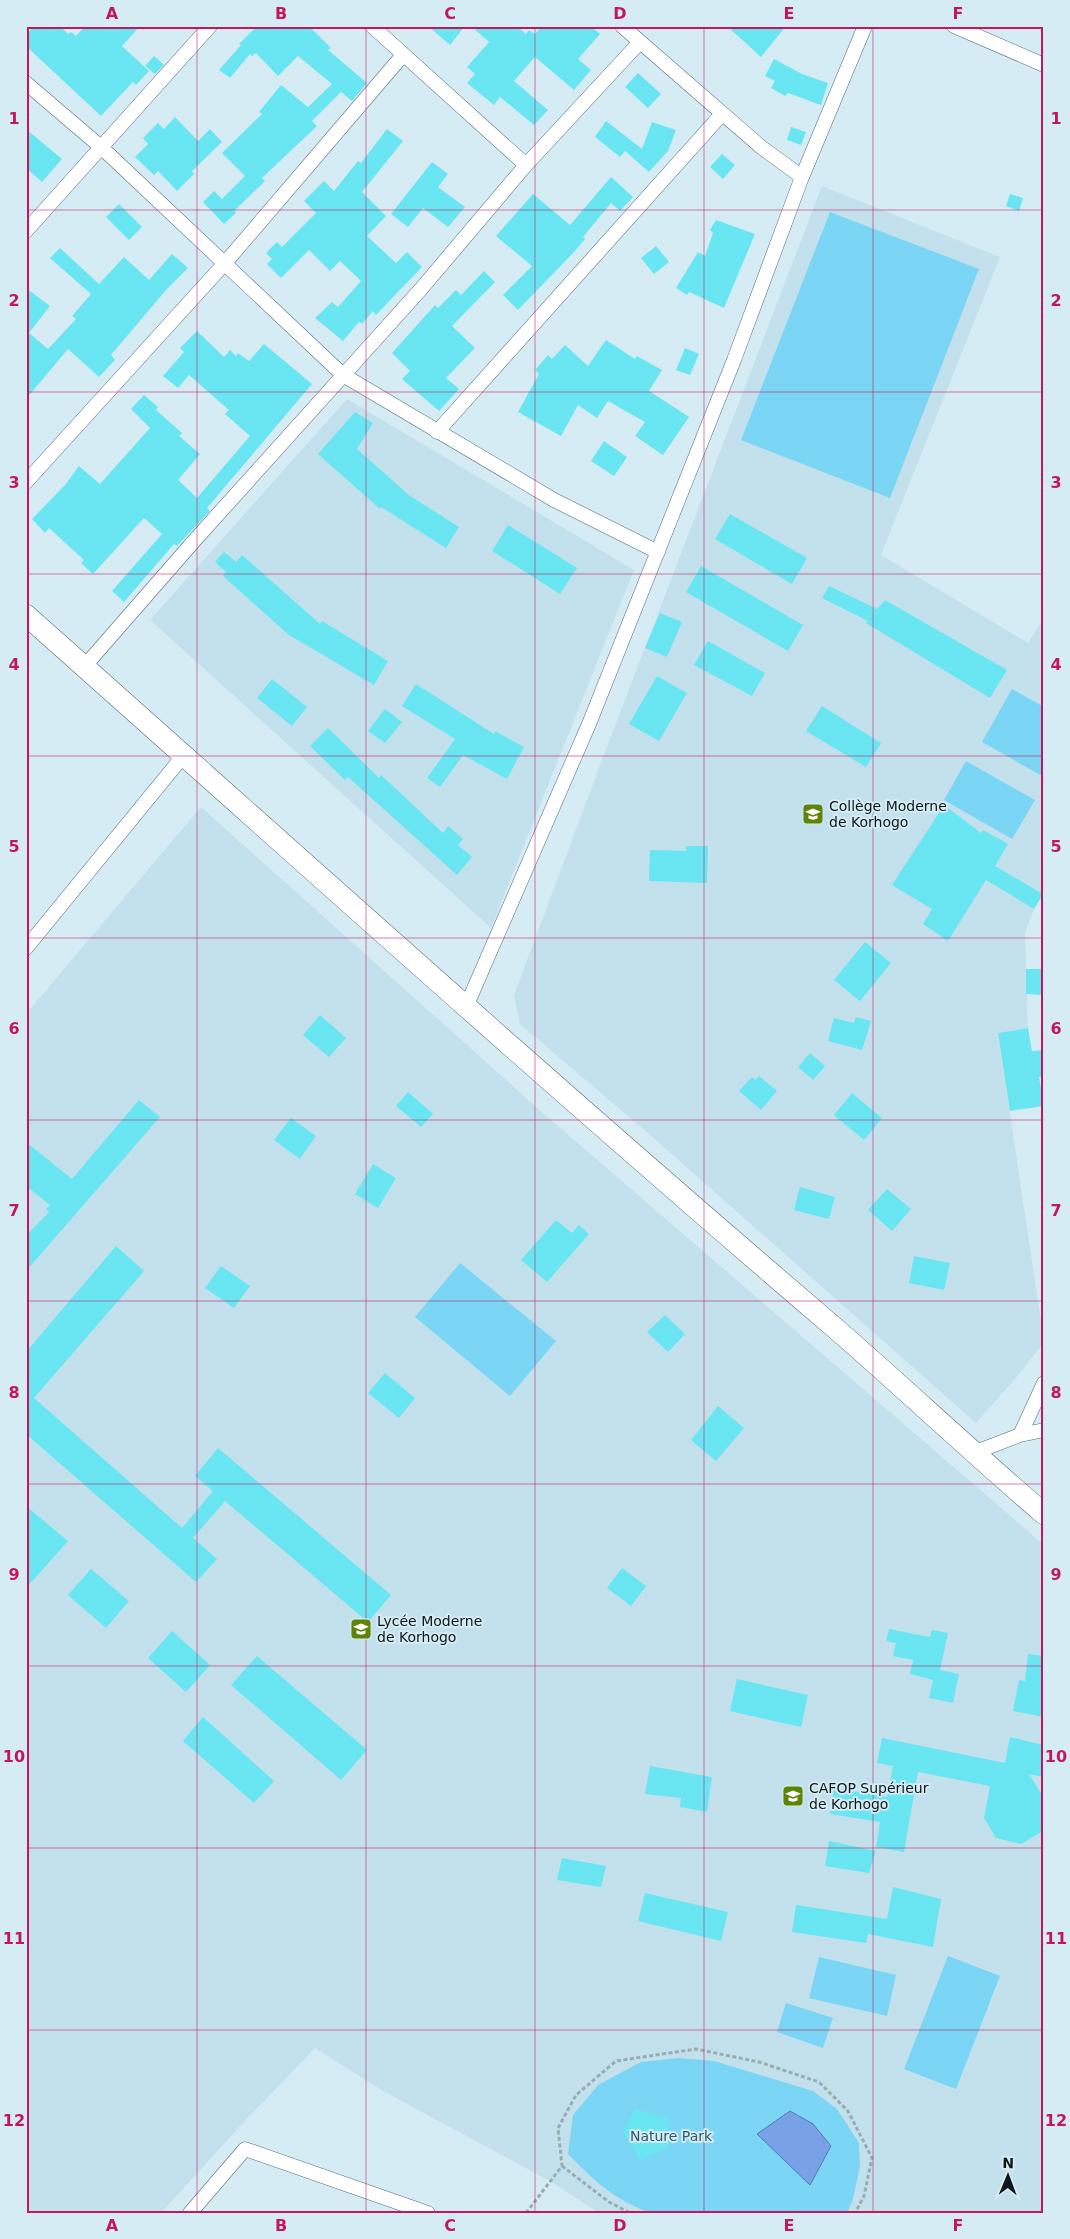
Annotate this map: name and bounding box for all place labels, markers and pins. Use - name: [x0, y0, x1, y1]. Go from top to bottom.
- place label: Collège Moderne de Korhogo: [829, 798, 947, 830]
- school or university icon: Collège Moderne de Korhogo: [801, 802, 825, 826]
- place label: Lycée Moderne de Korhogo: [377, 1613, 482, 1645]
- school or university icon: Lycée Moderne de Korhogo: [349, 1617, 373, 1641]
- place label: CAFOP Supérieur de Korhogo: [809, 1780, 929, 1812]
- school or university icon: CAFOP Supérieur de Korhogo: [781, 1784, 805, 1808]

